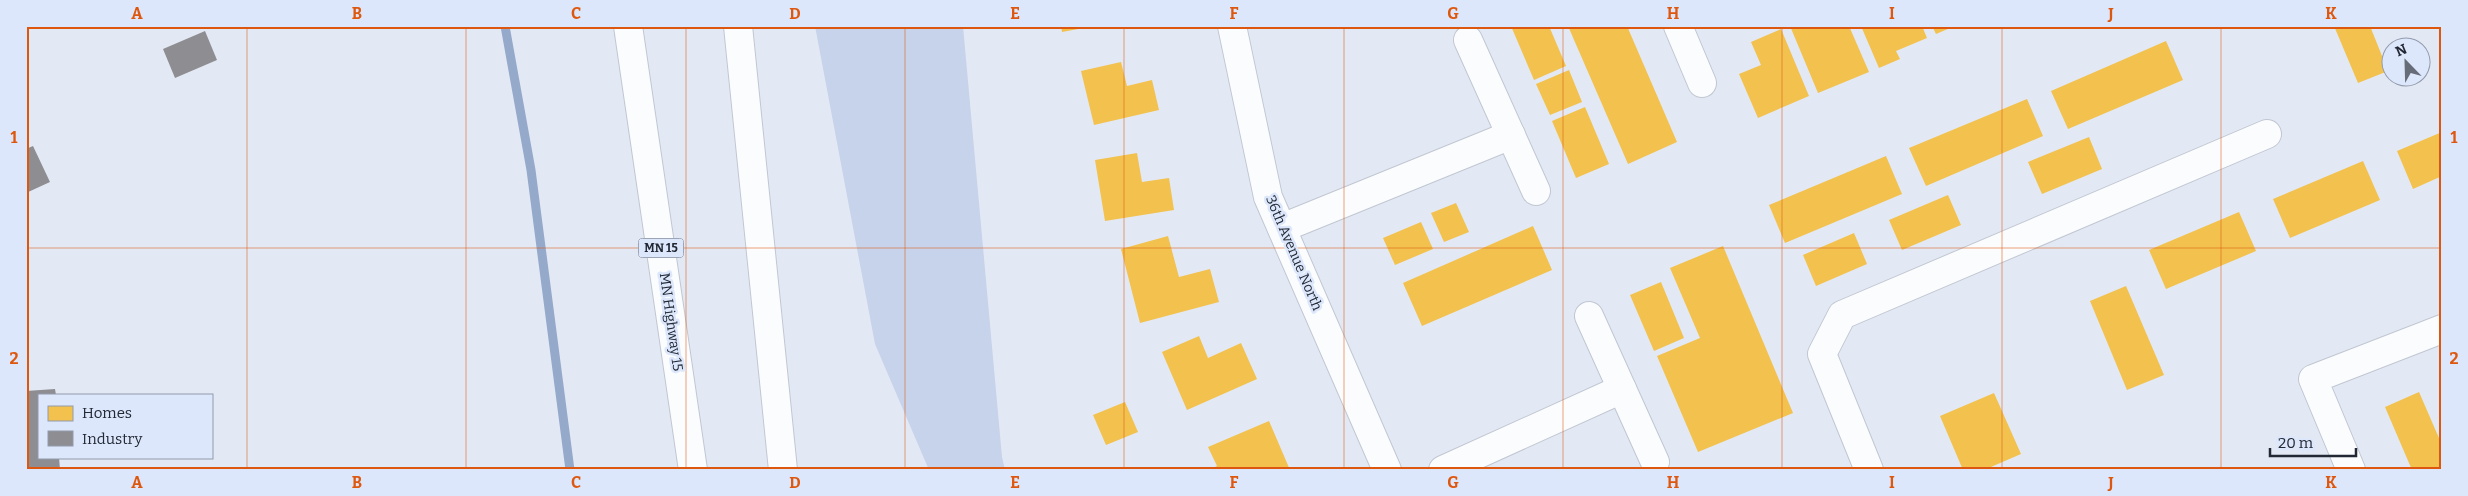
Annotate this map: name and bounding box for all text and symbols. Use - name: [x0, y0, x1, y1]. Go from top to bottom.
- text: A: [131, 4, 143, 23]
- text: B: [352, 4, 362, 23]
- text: C: [571, 4, 581, 23]
- text: D: [789, 4, 801, 23]
- text: E: [1010, 4, 1020, 23]
- text: F: [1230, 4, 1239, 23]
- text: G: [1447, 4, 1459, 23]
- text: H: [1667, 4, 1680, 23]
- text: I: [1889, 4, 1895, 23]
- text: J: [2107, 4, 2114, 23]
- text: K: [2325, 4, 2337, 23]
- north arrow: [2380, 38, 2430, 88]
- text: N: [2393, 40, 2410, 60]
- text: 1: [11, 128, 18, 147]
- text: 1: [2451, 128, 2458, 147]
- street label: 36th Avenue North: [1262, 193, 1326, 313]
- road number: MN 15: [638, 238, 684, 258]
- street label: MN Highway 15: [656, 272, 686, 372]
- text: 2: [9, 349, 19, 368]
- text: 2: [2449, 349, 2459, 368]
- legend: [38, 394, 212, 458]
- text: Homes: [82, 404, 132, 422]
- scale bar: [2270, 426, 2357, 458]
- text: Industry: [82, 430, 142, 448]
- text: 20 m: [2278, 434, 2314, 452]
- text: A: [131, 473, 143, 492]
- text: B: [352, 473, 362, 492]
- text: C: [571, 473, 581, 492]
- text: D: [789, 473, 801, 492]
- text: E: [1010, 473, 1020, 492]
- text: F: [1230, 473, 1239, 492]
- text: G: [1447, 473, 1459, 492]
- text: H: [1667, 473, 1680, 492]
- text: I: [1889, 473, 1895, 492]
- text: J: [2107, 473, 2114, 492]
- text: K: [2325, 473, 2337, 492]

